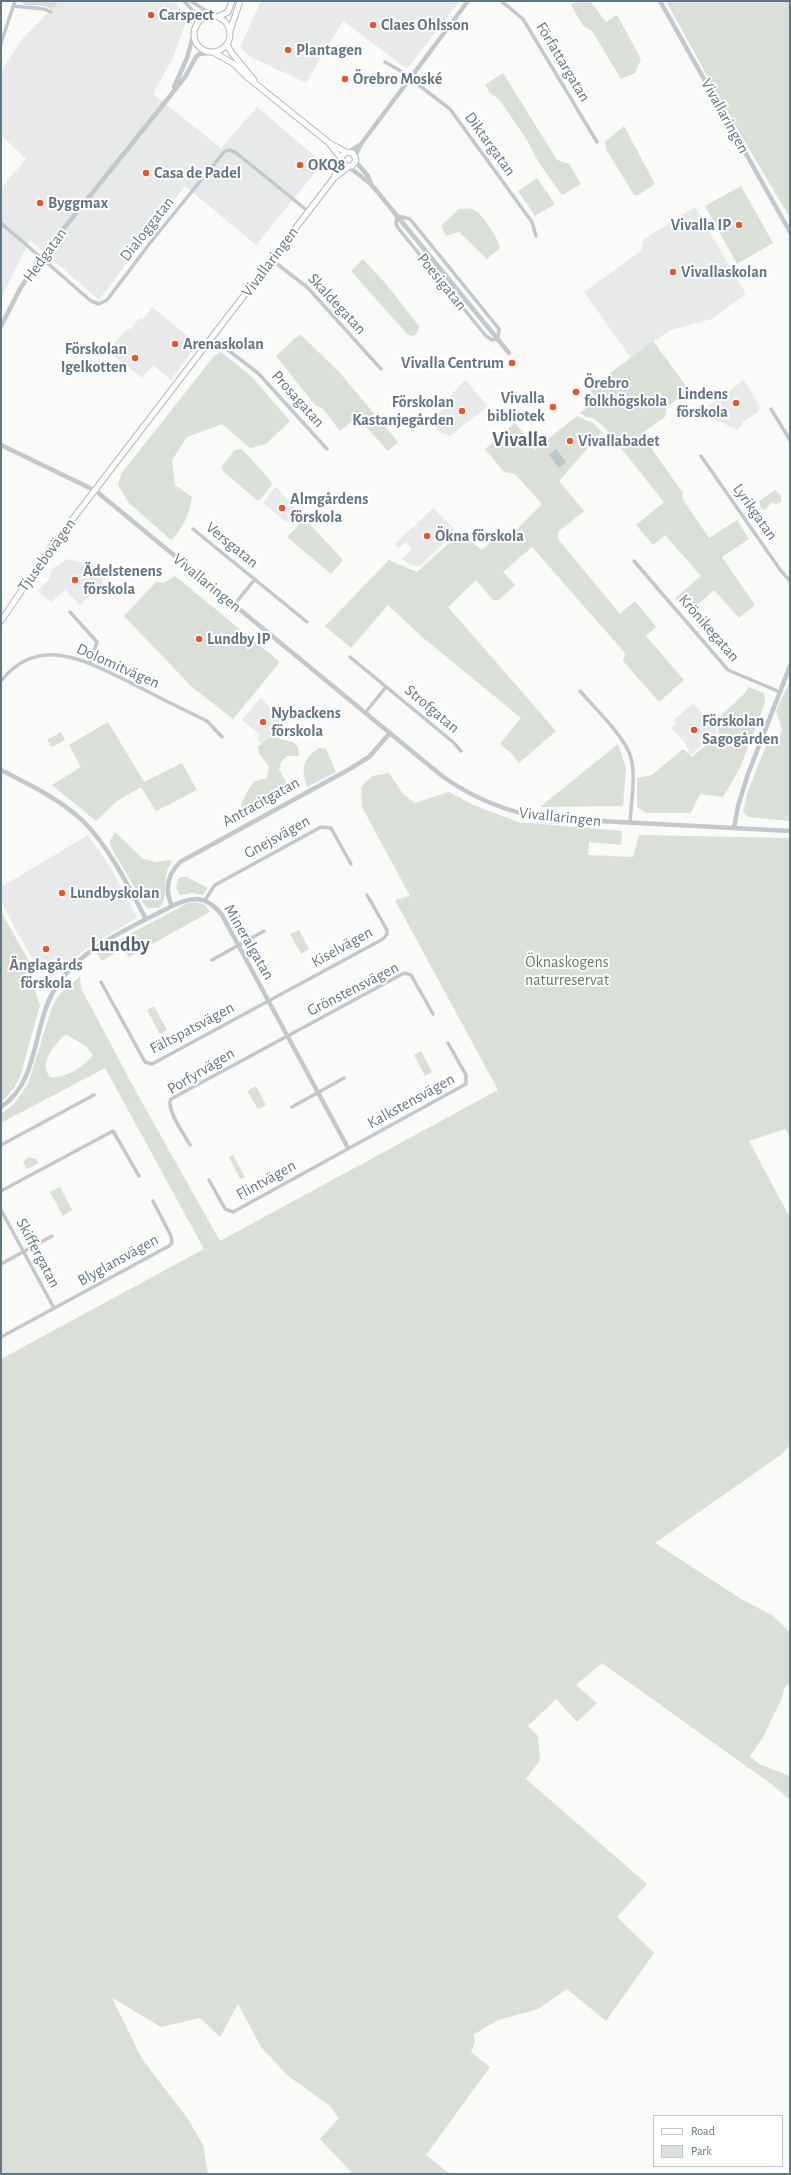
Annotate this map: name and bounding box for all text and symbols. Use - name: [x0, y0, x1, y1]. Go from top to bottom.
- place label: Carspect: [159, 5, 214, 25]
- marker: Carspect: [146, 10, 156, 20]
- place label: Claes Ohlsson: [381, 15, 469, 35]
- street label: Författargatan: [532, 19, 594, 105]
- marker: Claes Ohlsson: [368, 20, 378, 30]
- place label: Plantagen: [296, 40, 362, 60]
- marker: Plantagen: [283, 45, 293, 55]
- place label: Örebro Moské: [353, 69, 442, 89]
- marker: Örebro Moské: [340, 74, 350, 84]
- street label: Vivallaringen: [697, 75, 753, 157]
- street label: Diktargatan: [460, 108, 520, 180]
- place label: OKQ8: [308, 155, 345, 175]
- marker: OKQ8: [295, 160, 305, 170]
- place label: Casa de Padel: [154, 163, 241, 183]
- marker: Casa de Padel: [141, 168, 151, 178]
- place label: Byggmax: [48, 193, 108, 213]
- street label: Dialoggatan: [116, 193, 178, 265]
- marker: Byggmax: [35, 198, 45, 208]
- place label: Vivalla IP: [671, 215, 731, 235]
- marker: Vivalla IP: [734, 220, 744, 230]
- street label: Vivallaringen: [237, 223, 303, 301]
- street label: Hedgatan: [19, 224, 71, 286]
- street label: Poesigatan: [413, 249, 471, 315]
- place label: Vivallaskolan: [681, 262, 767, 282]
- marker: Vivallaskolan: [668, 267, 678, 277]
- street label: Skaldegatan: [304, 269, 370, 339]
- place label: Arenaskolan: [183, 334, 264, 354]
- place label: Förskolan Igelkotten: [61, 339, 127, 377]
- marker: Arenaskolan: [170, 339, 180, 349]
- marker: Förskolan Igelkotten: [130, 353, 140, 363]
- place label: Vivalla Centrum: [401, 353, 504, 373]
- marker: Vivalla Centrum: [507, 358, 517, 368]
- street label: Prosagatan: [267, 367, 329, 431]
- place label: Örebro folkhögskola: [584, 373, 667, 411]
- place label: Lindens förskola: [676, 384, 728, 422]
- marker: Örebro folkhögskola: [571, 387, 581, 397]
- place label: Vivalla bibliotek: [487, 388, 545, 426]
- place label: Förskolan Kastanjegården: [352, 392, 454, 430]
- marker: Lindens förskola: [731, 398, 741, 408]
- marker: Vivalla bibliotek: [548, 402, 558, 412]
- marker: Förskolan Kastanjegården: [457, 406, 467, 416]
- district label: Vivalla: [492, 428, 548, 452]
- place label: Vivallabadet: [578, 431, 660, 451]
- marker: Vivallabadet: [565, 436, 575, 446]
- street label: Lyrikgatan: [729, 480, 781, 544]
- place label: Almgårdens förskola: [290, 489, 368, 527]
- marker: Almgårdens förskola: [277, 503, 287, 513]
- street label: Tjusebovägen: [14, 515, 80, 595]
- street label: Versgatan: [202, 518, 262, 572]
- place label: Ökna förskola: [435, 526, 524, 546]
- marker: Ökna förskola: [422, 531, 432, 541]
- street label: Vivallaringen: [169, 550, 245, 616]
- place label: Ädelstenens förskola: [83, 561, 162, 599]
- marker: Ädelstenens förskola: [70, 575, 80, 585]
- street label: Krönikegatan: [674, 590, 744, 666]
- place label: Lundby IP: [207, 629, 270, 649]
- marker: Lundby IP: [194, 634, 204, 644]
- street label: Dolomitvägen: [73, 639, 163, 693]
- street label: Strofgatan: [401, 681, 463, 737]
- place label: Nybackens förskola: [271, 703, 341, 741]
- place label: Förskolan Sagogården: [702, 711, 779, 749]
- marker: Nybackens förskola: [258, 717, 268, 727]
- marker: Förskolan Sagogården: [689, 725, 699, 735]
- street label: Antracitgatan: [219, 773, 303, 831]
- street label: Vivallaringen: [518, 803, 602, 831]
- street label: Gnejsvägen: [241, 811, 313, 863]
- place label: Lundbyskolan: [70, 883, 159, 903]
- marker: Lundbyskolan: [57, 888, 67, 898]
- street label: Mineralgatan: [220, 901, 278, 983]
- street label: Kiselvägen: [308, 922, 376, 972]
- district label: Lundby: [90, 933, 150, 957]
- marker: Änglagårds förskola: [41, 944, 51, 954]
- park label: Öknaskogens naturreservat: [525, 952, 609, 990]
- place label: Änglagårds förskola: [9, 955, 83, 993]
- street label: Grönstensvägen: [304, 958, 402, 1020]
- street label: Fältspatsvägen: [147, 998, 237, 1058]
- street label: Porfyrvägen: [164, 1043, 238, 1099]
- street label: Kalkstensvägen: [364, 1069, 458, 1133]
- street label: Flintvägen: [233, 1156, 299, 1204]
- street label: Skiffergatan: [12, 1215, 64, 1291]
- street label: Blyglansvägen: [74, 1230, 162, 1290]
- legend: [653, 2115, 783, 2167]
- text: Road: [691, 2125, 715, 2137]
- text: Park: [691, 2145, 712, 2157]

